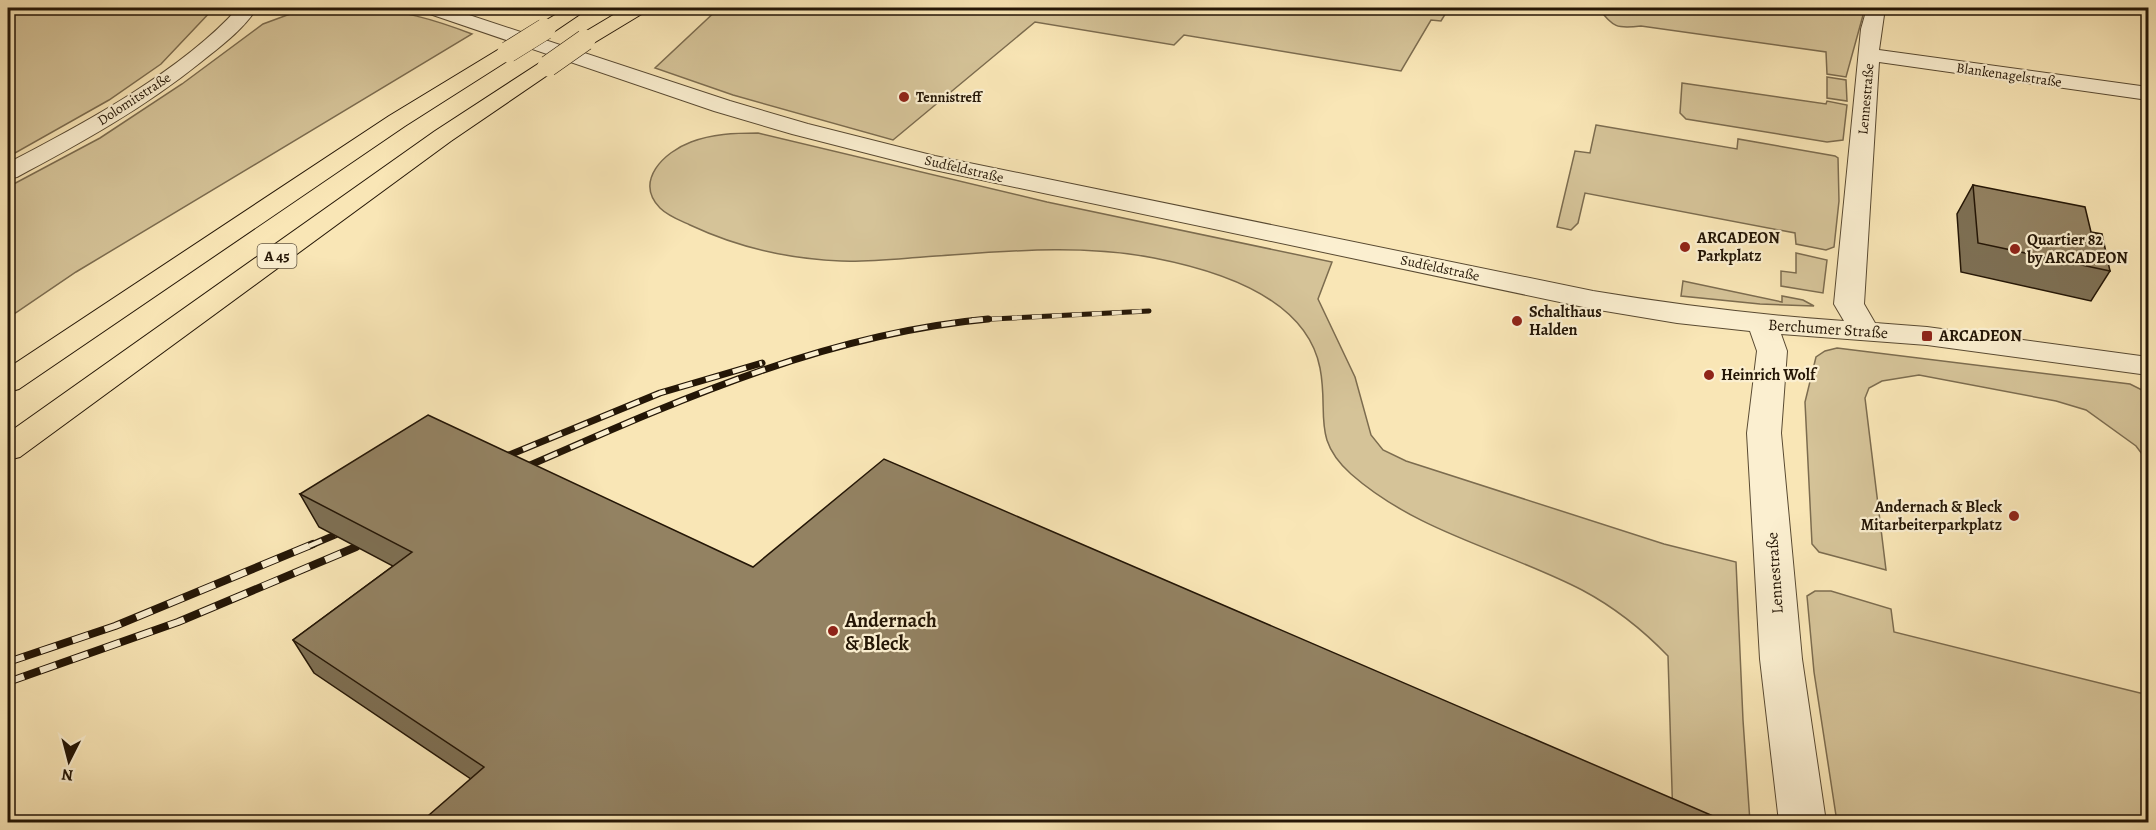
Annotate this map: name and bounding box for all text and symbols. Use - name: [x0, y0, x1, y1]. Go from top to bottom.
- street label: Blankenagelstraße: [1955, 58, 2063, 92]
- street label: Lennestraße: [1853, 63, 1879, 135]
- street label: Dolomitstraße: [94, 68, 174, 130]
- place label: Tennistreff: [916, 88, 984, 107]
- marker: Tennistreff: [897, 90, 911, 104]
- street label: Sudfeldstraße: [923, 151, 1005, 187]
- place label: ARCADEON Parkplatz: [1696, 227, 1780, 267]
- place label: Quartier 82 by ARCADEON: [2026, 229, 2128, 269]
- marker: ARCADEON Parkplatz: [1678, 240, 1692, 254]
- marker: Quartier 82 by ARCADEON: [2008, 242, 2022, 256]
- road number: A 45: [258, 244, 296, 268]
- street label: Sudfeldstraße: [1399, 250, 1481, 286]
- place label: Schalthaus Halden: [1529, 301, 1602, 341]
- marker: Schalthaus Halden: [1510, 314, 1524, 328]
- street label: Berchumer Straße: [1767, 314, 1889, 344]
- place label: ARCADEON: [1938, 325, 2022, 347]
- marker: ARCADEON: [1920, 329, 1934, 343]
- place label: Heinrich Wolf: [1721, 364, 1818, 386]
- marker: Heinrich Wolf: [1702, 368, 1716, 382]
- place label: Andernach & Bleck Mitarbeiterparkplatz: [1861, 496, 2003, 536]
- marker: Andernach & Bleck Mitarbeiterparkplatz: [2007, 509, 2021, 523]
- street label: Lennestraße: [1761, 531, 1789, 615]
- place label: Andernach & Bleck: [844, 607, 937, 657]
- marker: Andernach & Bleck: [826, 624, 840, 638]
- north arrow: [39, 731, 99, 791]
- text: N: [60, 763, 74, 786]

